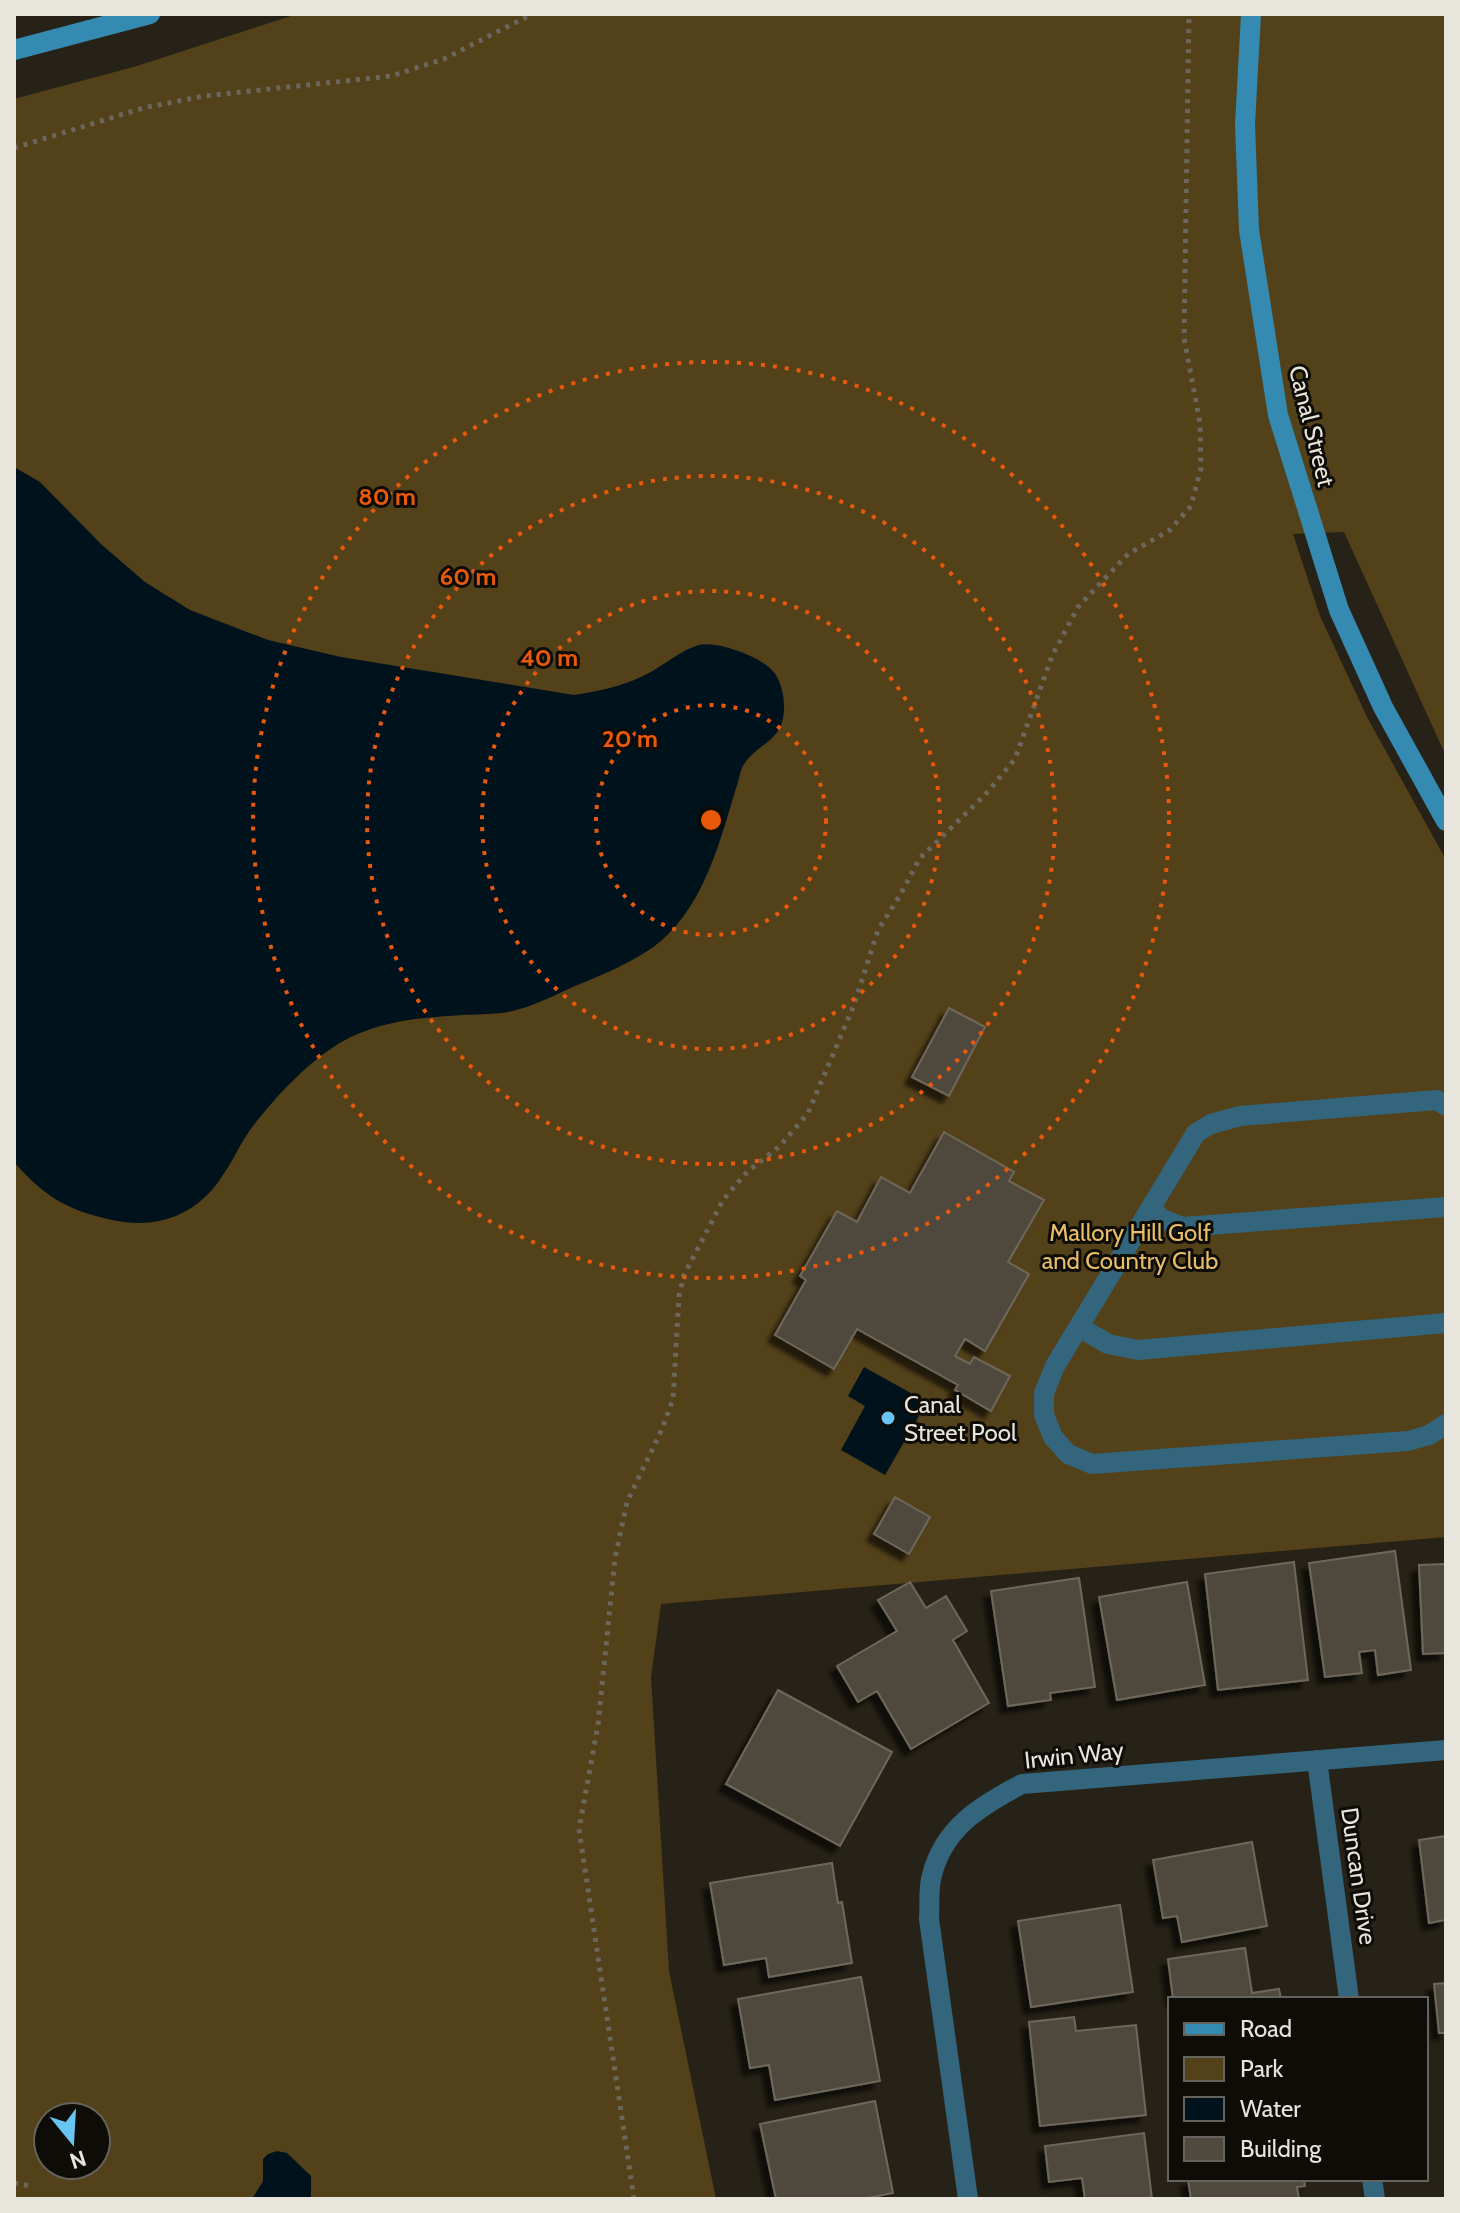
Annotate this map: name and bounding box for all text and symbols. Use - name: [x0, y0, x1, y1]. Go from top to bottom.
- street label: Canal Street: [1283, 362, 1341, 490]
- text: 80 m: [358, 482, 416, 511]
- text: 60 m: [440, 562, 496, 591]
- text: 40 m: [520, 643, 578, 672]
- text: 20 m: [602, 724, 658, 753]
- centre of rings: [697, 806, 725, 834]
- park label: Mallory Hill Golf and Country Club: [1042, 1218, 1218, 1275]
- place label: Canal Street Pool: [904, 1390, 1017, 1447]
- marker: Canal Street Pool: [879, 1409, 897, 1427]
- street label: Irwin Way: [1023, 1735, 1125, 1775]
- street label: Duncan Drive: [1335, 1805, 1383, 1947]
- legend: [1168, 1997, 1428, 2181]
- text: Road: [1240, 2014, 1292, 2043]
- text: Park: [1240, 2054, 1283, 2083]
- text: Water: [1240, 2094, 1301, 2123]
- north arrow: [32, 2101, 112, 2181]
- text: Building: [1240, 2134, 1322, 2163]
- text: N: [66, 2144, 90, 2175]

